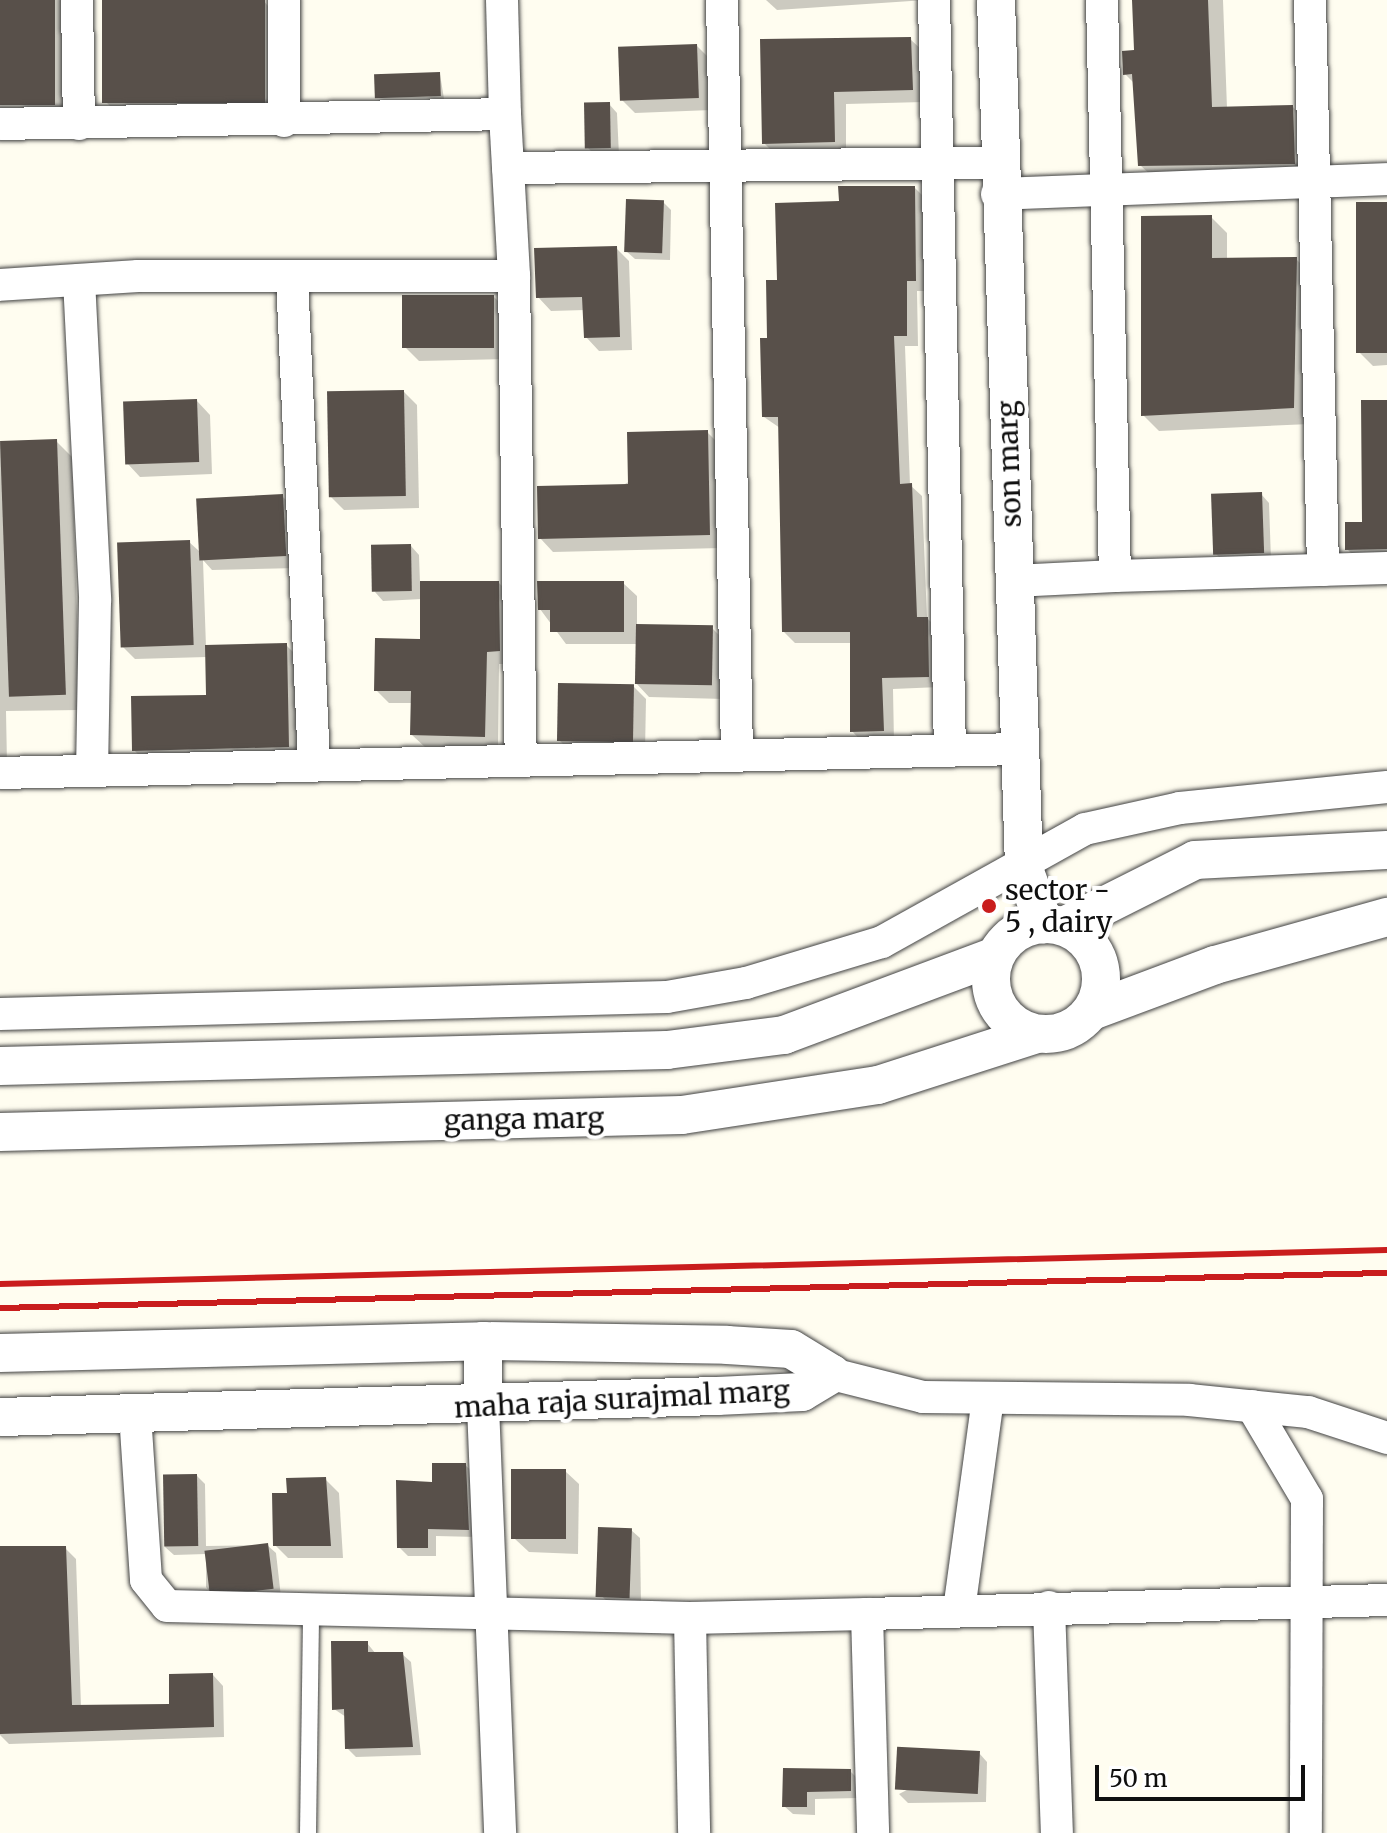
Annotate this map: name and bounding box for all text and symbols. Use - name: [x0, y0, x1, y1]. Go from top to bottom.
- street label: son marg: [990, 400, 1028, 528]
- place label: sector - 5 , dairy: [1005, 873, 1112, 939]
- marker: sector - 5 , dairy: [980, 897, 998, 915]
- street label: ganga marg: [443, 1101, 605, 1137]
- street label: maha raja surajmal marg: [453, 1373, 791, 1425]
- scale bar: [1099, 1749, 1309, 1799]
- text: 50 m: [1109, 1763, 1168, 1794]

